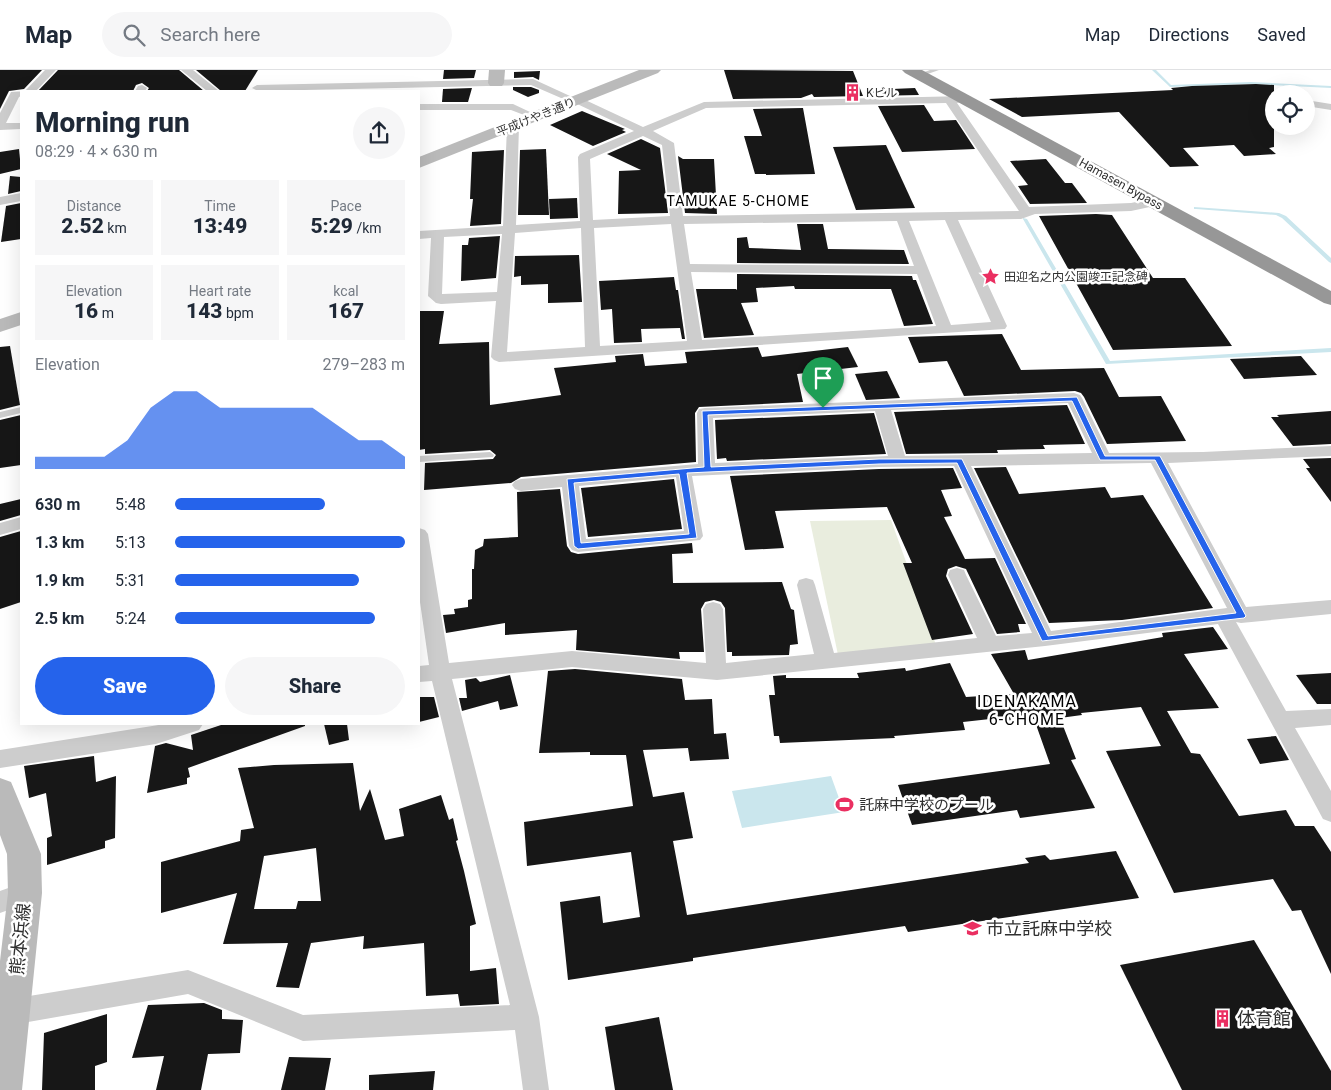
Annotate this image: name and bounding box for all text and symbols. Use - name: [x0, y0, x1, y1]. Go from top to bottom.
- search box: [102, 12, 452, 57]
- text: Map: [25, 21, 72, 49]
- icon: search: [120, 21, 148, 49]
- text: Search here: [160, 23, 260, 46]
- text: Map: [1085, 24, 1120, 45]
- text: Directions: [1148, 24, 1229, 45]
- text: Saved: [1257, 24, 1306, 45]
- building icon: Kビル: [842, 83, 862, 103]
- map controls: [1265, 85, 1315, 135]
- button: locate: [1265, 85, 1315, 135]
- place label: Kビル: [866, 86, 898, 100]
- street label: 平成けやき通り: [494, 95, 578, 139]
- text: Morning run: [35, 106, 190, 139]
- button: share: [353, 107, 405, 159]
- text: 08:29 · 4 × 630 m: [35, 142, 157, 161]
- street label: Hamasen Bypass: [1077, 155, 1165, 213]
- district label: TAMUKAE 5-CHOME: [666, 193, 810, 209]
- text: Distance: [67, 198, 121, 214]
- text: Time: [204, 198, 236, 214]
- text: Pace: [330, 198, 362, 214]
- text: 2.52: [61, 214, 104, 238]
- text: 13:49: [193, 214, 247, 238]
- text: 5:29: [310, 214, 353, 238]
- text: km: [104, 220, 127, 236]
- text: /km: [353, 220, 382, 236]
- place icon: 田迎名之内公園竣工記念碑: [980, 267, 1000, 287]
- place label: 田迎名之内公園竣工記念碑: [1004, 270, 1148, 284]
- text: Elevation: [66, 283, 122, 299]
- text: Heart rate: [189, 283, 251, 299]
- text: kcal: [333, 283, 359, 299]
- text: 16: [74, 299, 98, 323]
- text: 143: [186, 299, 222, 323]
- text: 167: [328, 299, 364, 323]
- text: m: [98, 305, 114, 321]
- text: bpm: [222, 305, 254, 321]
- text: Elevation: [35, 355, 100, 374]
- text: 279–283 m: [323, 355, 405, 374]
- pin: [802, 357, 844, 408]
- icon: arrive: [809, 364, 837, 392]
- text: 630 m: [35, 495, 80, 514]
- text: 5:48: [115, 495, 146, 514]
- text: 1.3 km: [35, 533, 84, 552]
- text: 5:13: [115, 533, 146, 552]
- text: 1.9 km: [35, 571, 84, 590]
- text: 5:31: [115, 571, 146, 590]
- text: 2.5 km: [35, 609, 84, 628]
- text: 5:24: [115, 609, 146, 628]
- button: Save: [35, 657, 215, 715]
- button: Share: [225, 657, 405, 715]
- district label: IDENAKAMA 6-CHOME: [977, 692, 1077, 729]
- sports icon: 託麻中学校のプール: [835, 795, 855, 815]
- place label: 託麻中学校のプール: [859, 796, 994, 814]
- street label: 熊本浜線: [6, 902, 34, 976]
- school or university icon: 市立託麻中学校: [962, 918, 982, 938]
- place label: 市立託麻中学校: [986, 918, 1112, 939]
- building icon: 体育館: [1213, 1008, 1233, 1028]
- place label: 体育館: [1237, 1008, 1291, 1029]

